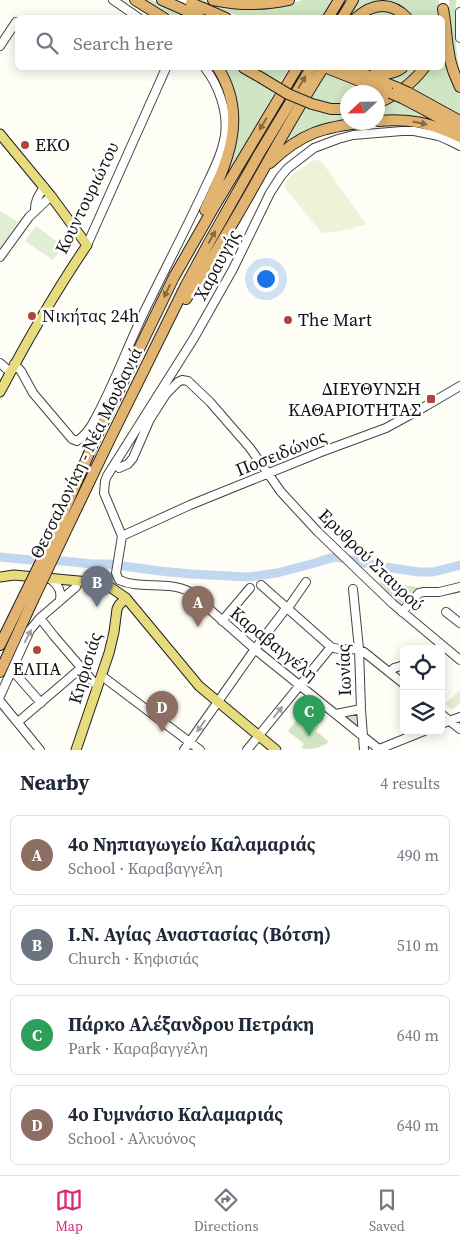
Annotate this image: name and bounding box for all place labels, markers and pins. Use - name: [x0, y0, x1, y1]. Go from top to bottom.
- place label: EKO: [35, 132, 70, 157]
- marker: EKO: [19, 139, 31, 151]
- place label: Νικήτας 24h: [42, 303, 140, 328]
- place label: The Mart: [298, 307, 372, 332]
- marker: Νικήτας 24h: [26, 310, 38, 322]
- marker: The Mart: [282, 314, 294, 326]
- place label: ΔΙΕΥΘΥΝΣΗ ΚΑΘΑΡΙΟΤΗΤΑΣ: [288, 376, 421, 422]
- marker: ΔΙΕΥΘΥΝΣΗ ΚΑΘΑΡΙΟΤΗΤΑΣ: [425, 393, 437, 405]
- pin: B: [81, 566, 113, 607]
- pin: A: [182, 586, 214, 627]
- marker: ΕΛΠΑ: [31, 644, 43, 656]
- place label: ΕΛΠΑ: [13, 656, 61, 681]
- pin: D: [146, 691, 178, 732]
- pin: C: [293, 695, 325, 736]

